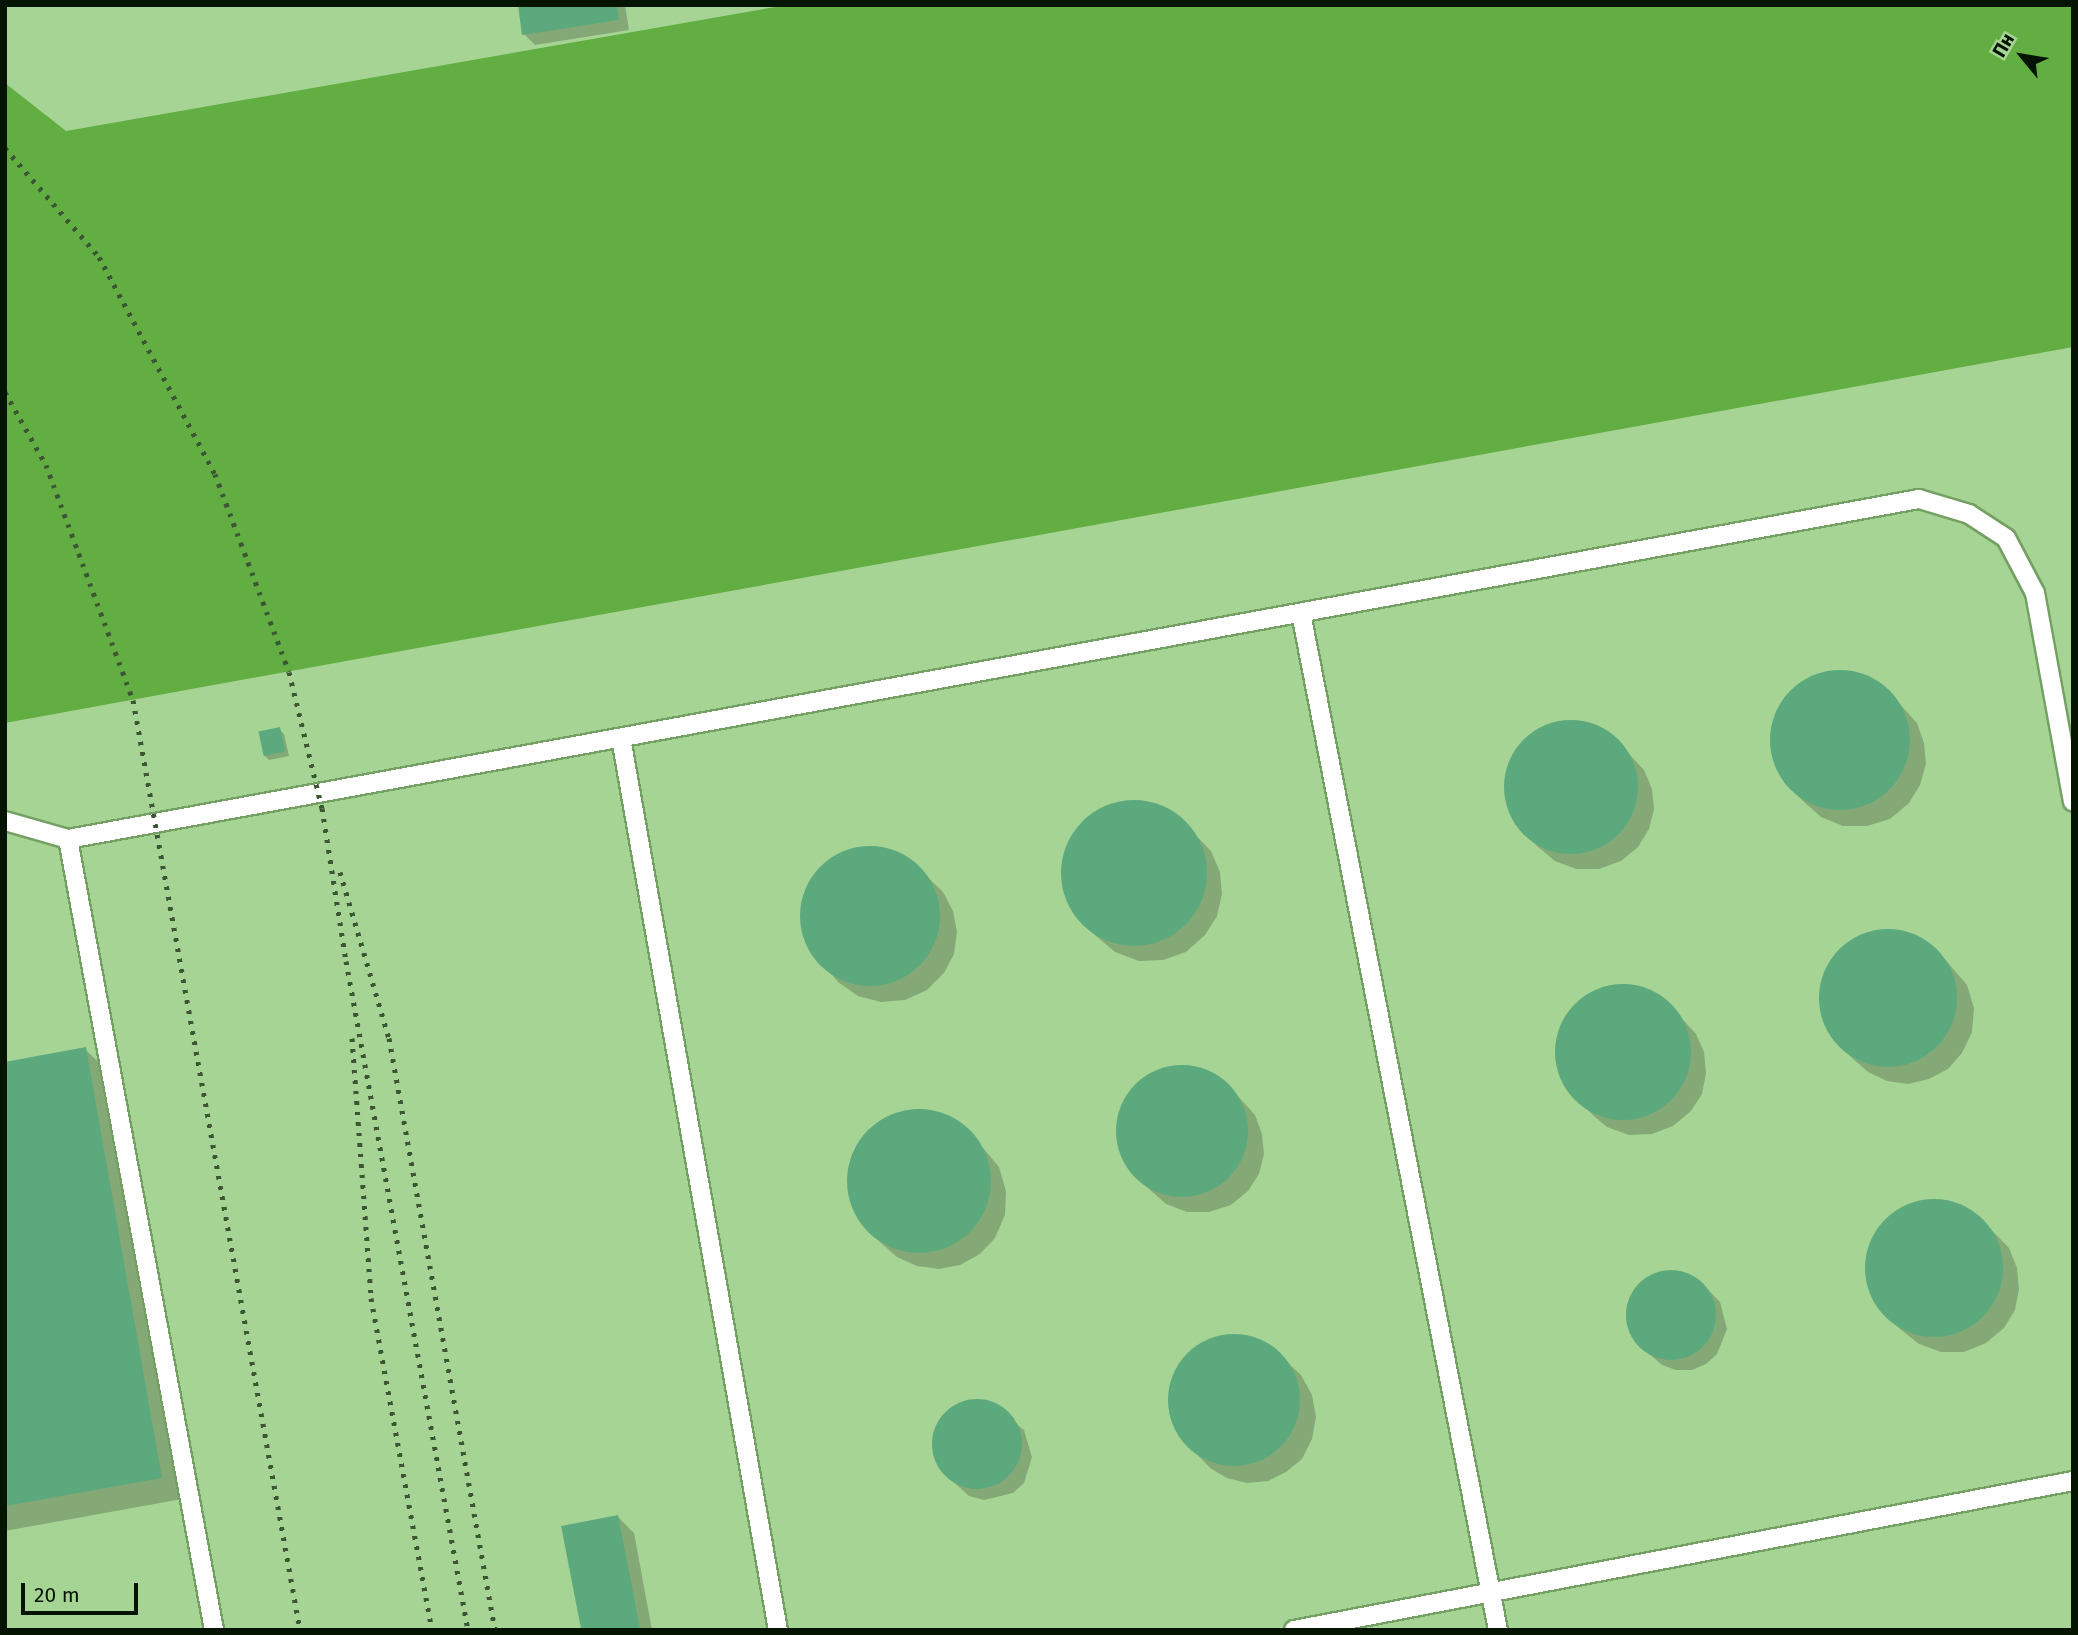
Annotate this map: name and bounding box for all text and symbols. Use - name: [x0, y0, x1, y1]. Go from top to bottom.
- north arrow: [1987, 21, 2057, 91]
- text: Пн: [1987, 29, 2019, 61]
- scale bar: [24, 1568, 142, 1612]
- text: 20 m: [34, 1582, 80, 1608]

